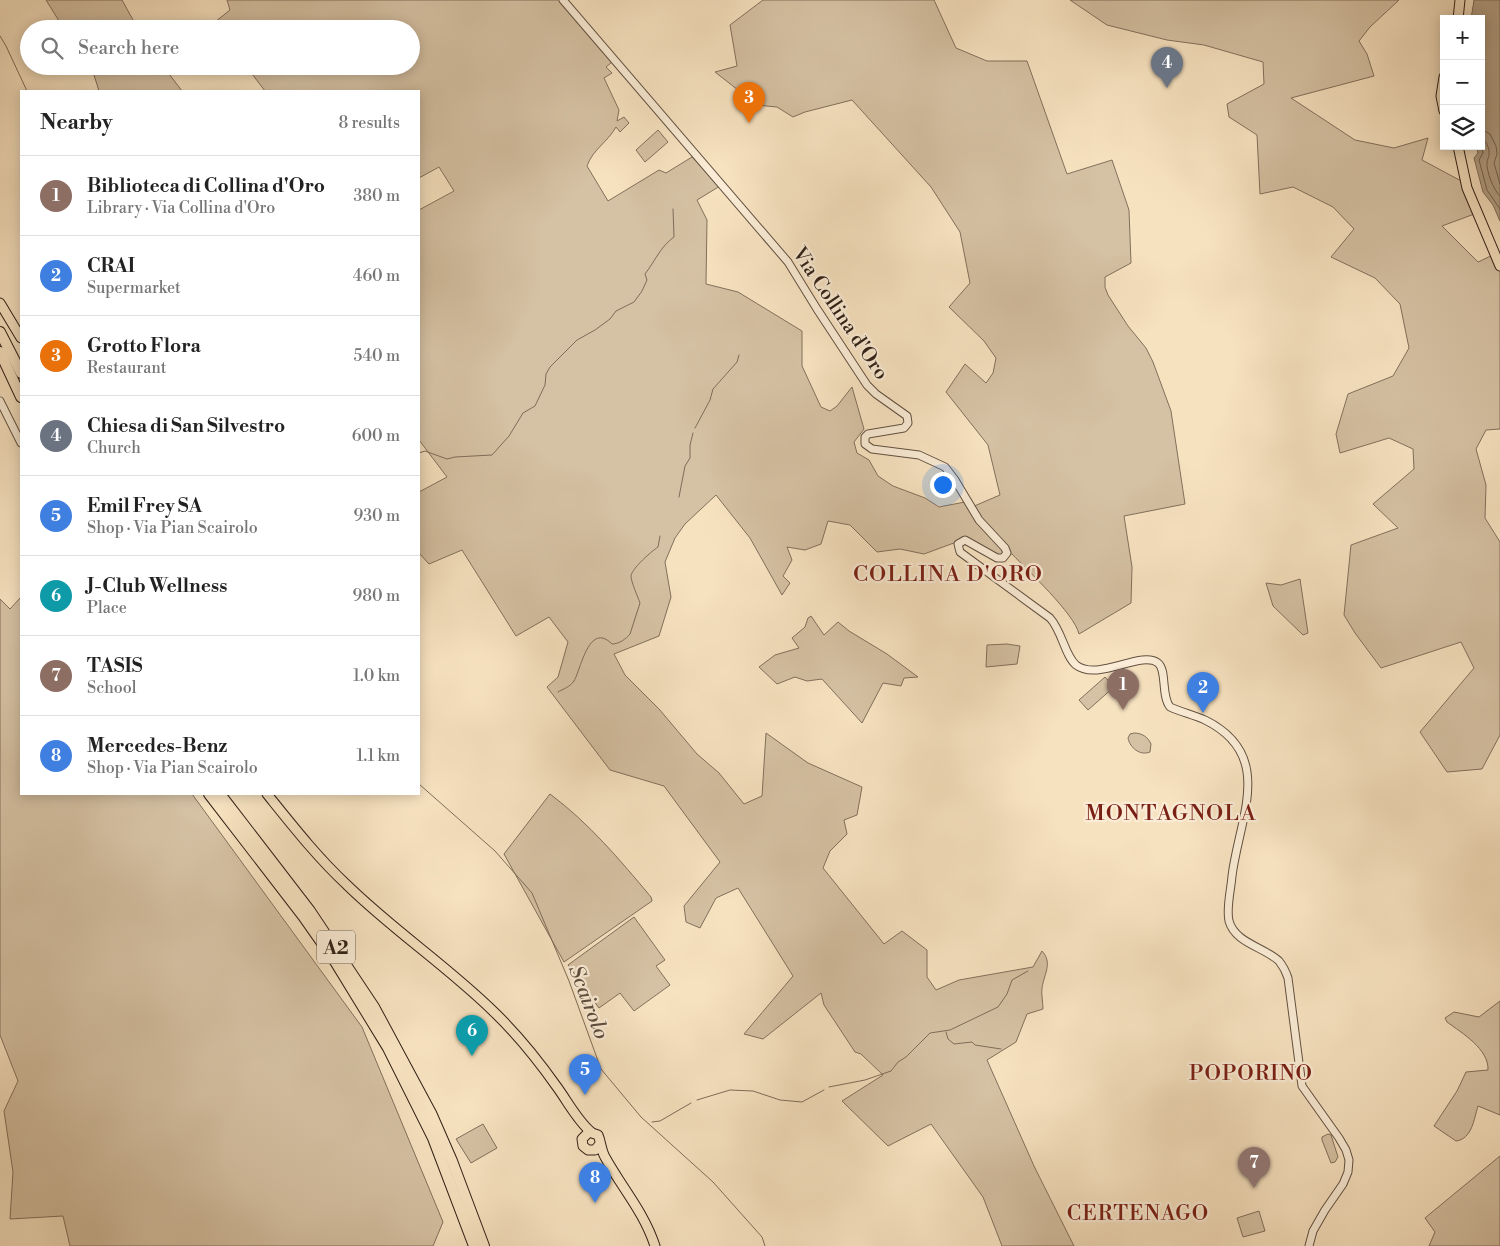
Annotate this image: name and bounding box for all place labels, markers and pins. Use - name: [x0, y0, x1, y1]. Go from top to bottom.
- pin: 4: [1151, 47, 1183, 88]
- pin: 3: [733, 82, 765, 123]
- pin: 1: [1107, 669, 1139, 710]
- pin: 2: [1187, 672, 1219, 713]
- pin: 6: [456, 1015, 488, 1056]
- pin: 5: [569, 1054, 601, 1095]
- pin: 7: [1238, 1147, 1270, 1188]
- pin: 8: [579, 1162, 611, 1203]

